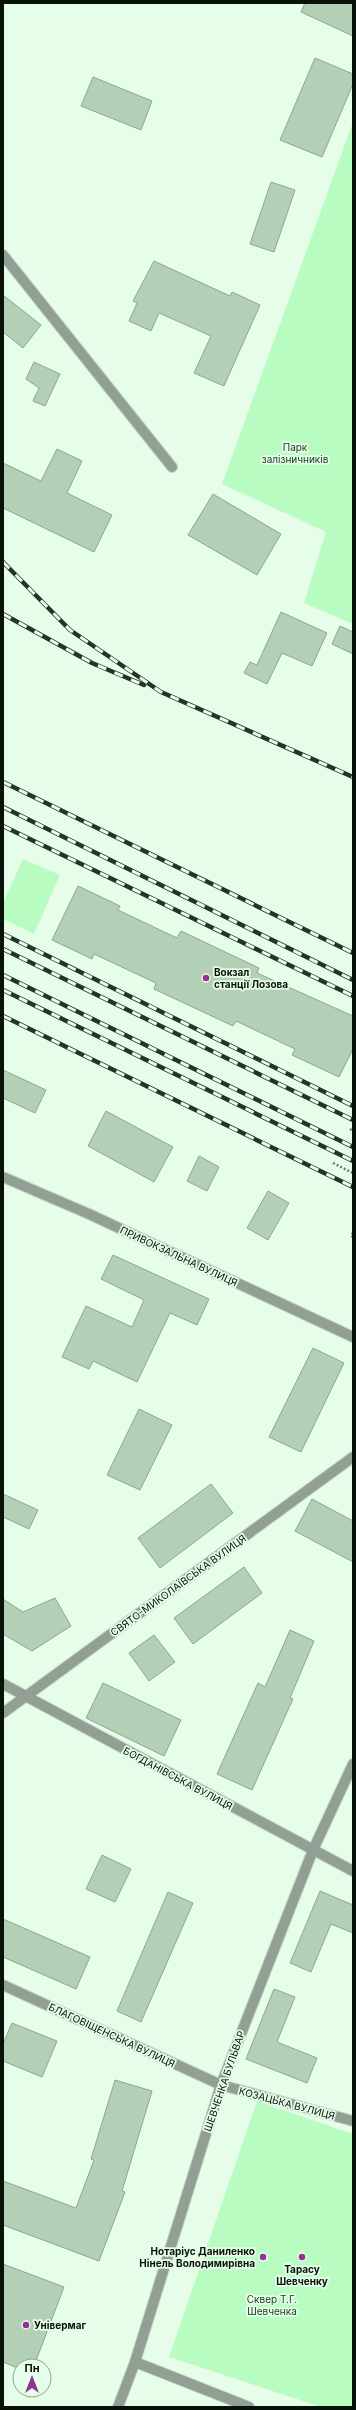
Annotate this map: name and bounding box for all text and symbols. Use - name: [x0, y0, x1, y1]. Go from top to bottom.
- park label: Парк залізничників: [262, 441, 329, 465]
- place label: Вокзал станції Лозова: [214, 966, 288, 990]
- marker: Вокзал станції Лозова: [201, 973, 211, 983]
- street label: ПРИВОКЗАЛЬНА ВУЛИЦЯ: [118, 1224, 240, 1288]
- street label: СВЯТО-МИКОЛАЇВСЬКА ВУЛИЦЯ: [108, 1532, 248, 1638]
- street label: БОГДАНІВСЬКА ВУЛИЦЯ: [121, 1744, 235, 1812]
- street label: БЛАГОВІЩЕНСЬКА ВУЛИЦЯ: [47, 2000, 177, 2070]
- street label: ШЕВЧЕНКА БУЛЬВАР: [201, 2029, 247, 2133]
- street label: КОЗАЦЬКА ВУЛИЦЯ: [238, 2084, 336, 2122]
- place label: Нотаріус Даниленко Нінель Володимирівна: [139, 2245, 255, 2269]
- marker: Нотаріус Даниленко Нінель Володимирівна: [258, 2252, 268, 2262]
- marker: Тарасу Шевченку: [297, 2252, 307, 2262]
- place label: Тарасу Шевченку: [276, 2263, 328, 2288]
- park label: Сквер Т.Г. Шевченка: [247, 2293, 297, 2317]
- place label: Універмаг: [34, 2319, 86, 2331]
- marker: Універмаг: [21, 2320, 31, 2330]
- north arrow: [12, 2358, 52, 2398]
- text: Пн: [24, 2361, 40, 2375]

